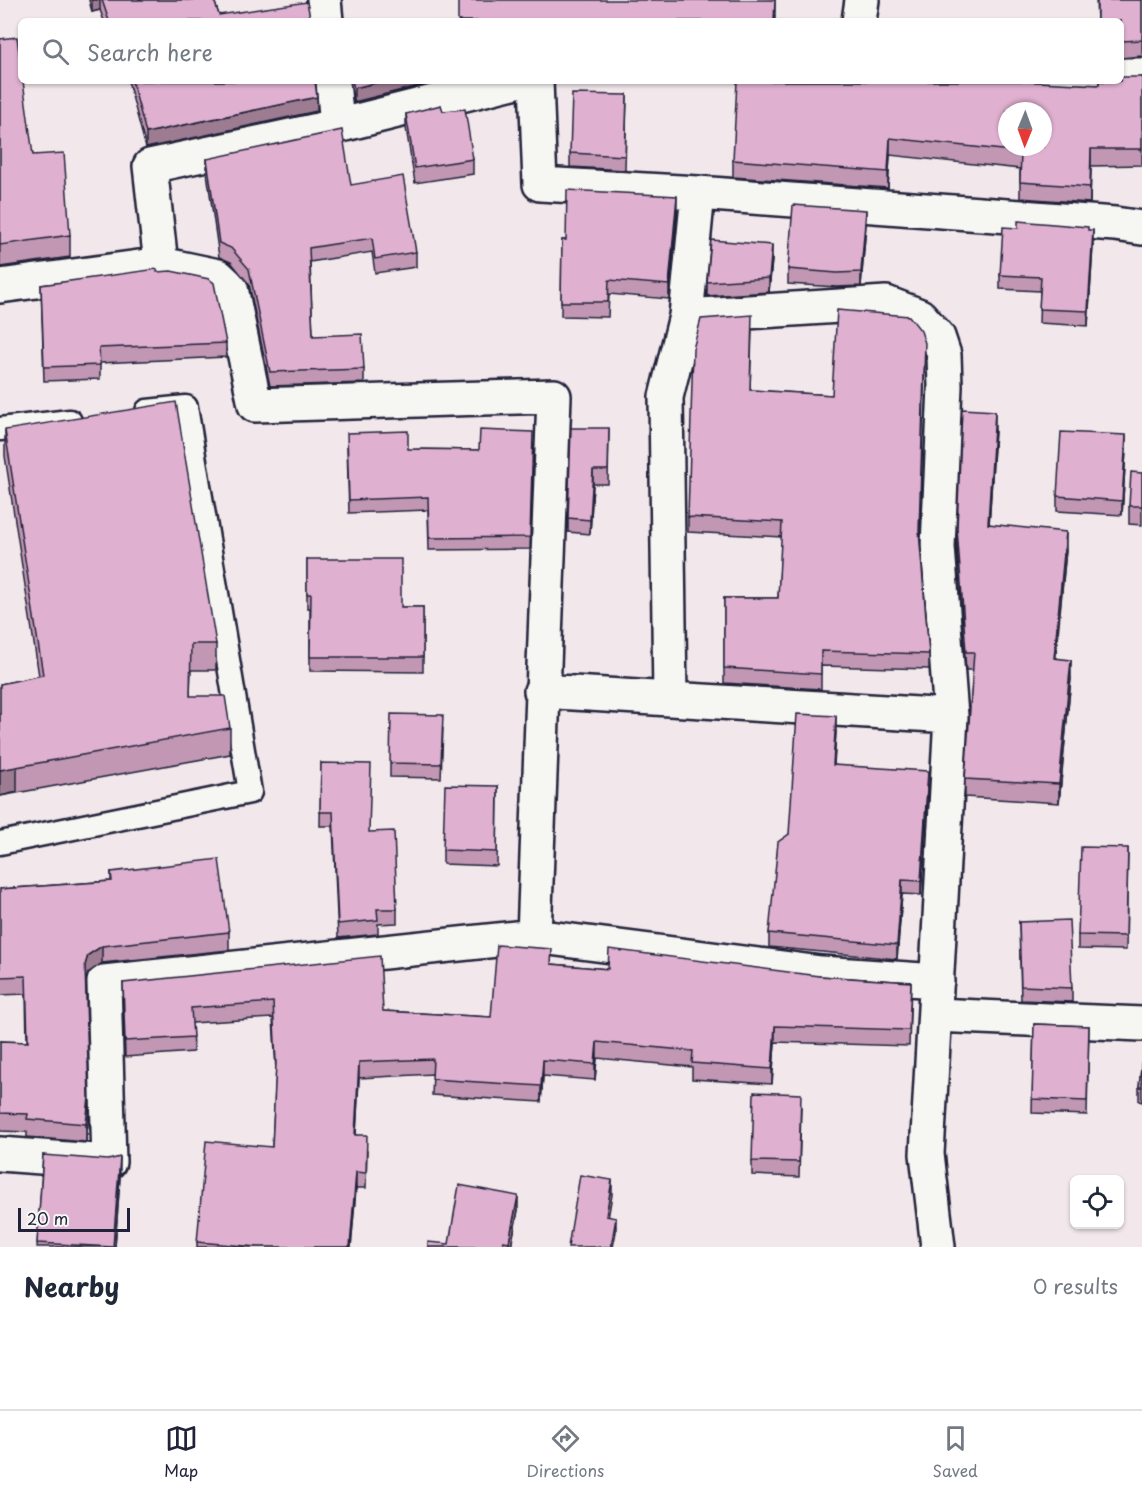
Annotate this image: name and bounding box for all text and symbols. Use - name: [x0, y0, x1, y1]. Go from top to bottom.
- search box: [18, 18, 1124, 84]
- icon: search: [39, 35, 72, 68]
- text: Search here: [87, 35, 213, 68]
- north arrow: [998, 102, 1052, 156]
- map controls: [1070, 1175, 1124, 1229]
- button: locate: [1070, 1175, 1124, 1229]
- scale bar: [18, 1205, 130, 1232]
- text: 20 m: [27, 1206, 68, 1230]
- text: Nearby: [24, 1267, 119, 1306]
- text: 0 results: [1033, 1271, 1118, 1301]
- tab: Map: [164, 1422, 198, 1482]
- tab: Directions: [526, 1422, 604, 1482]
- tab: Saved: [932, 1422, 978, 1482]

